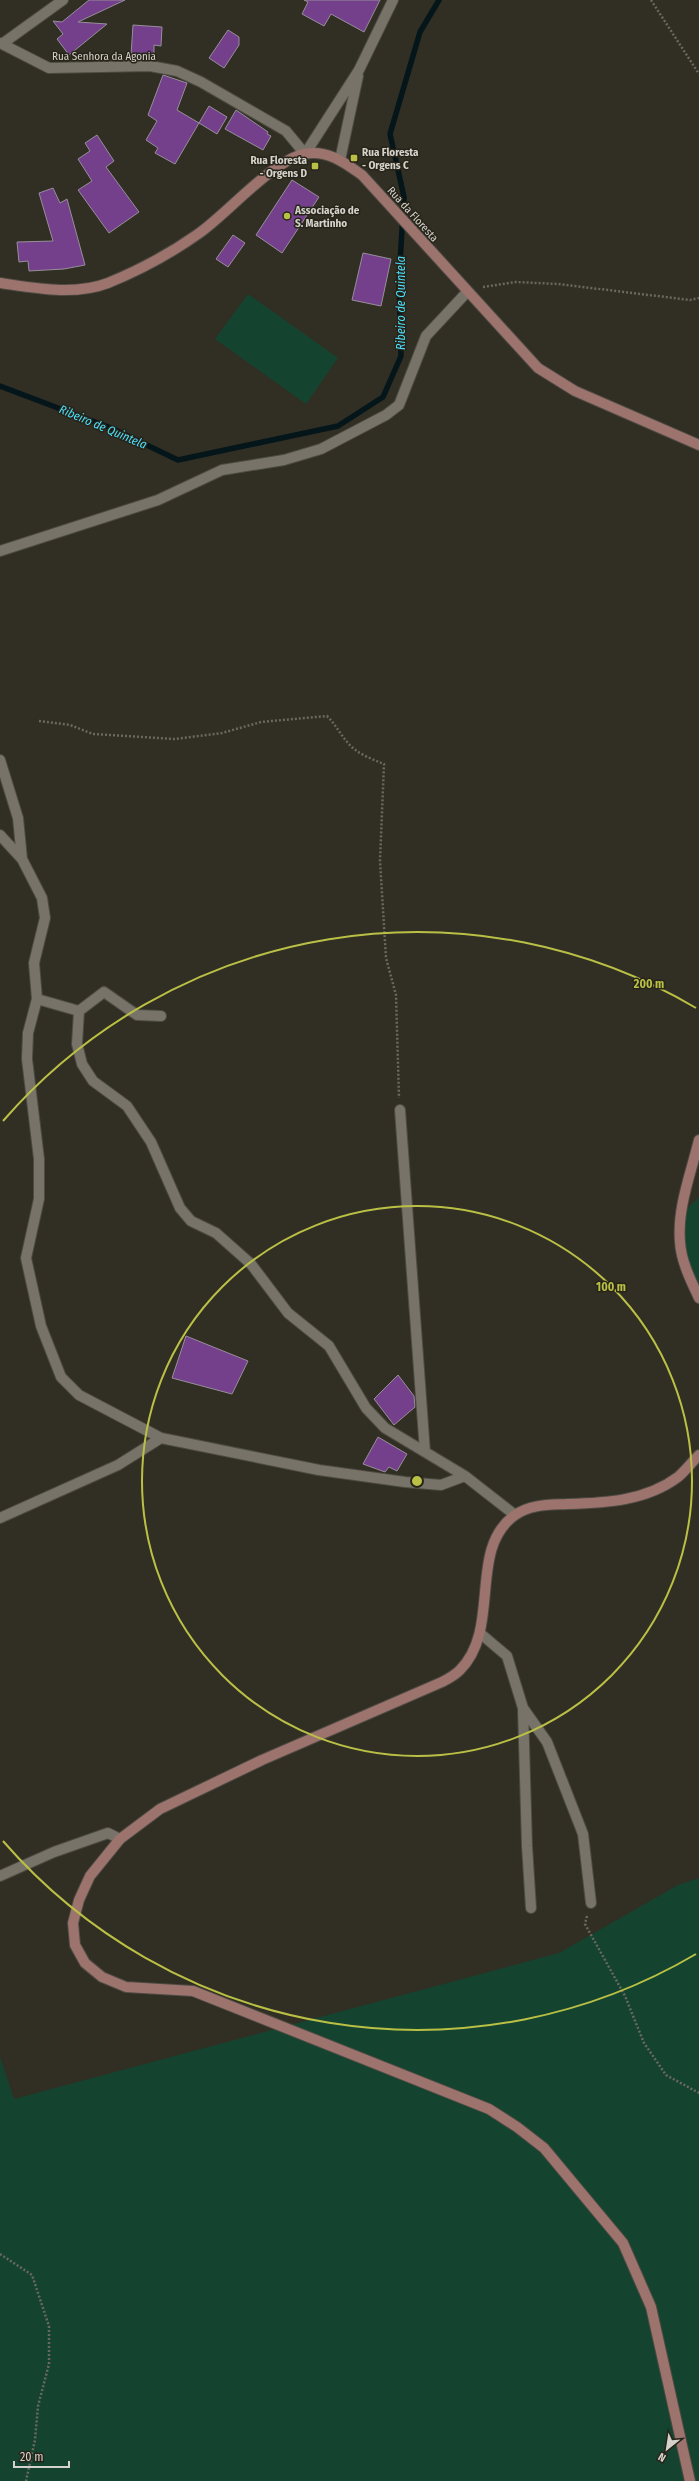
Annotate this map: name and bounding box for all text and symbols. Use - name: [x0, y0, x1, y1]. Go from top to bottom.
- street label: Rua Senhora da Agonia: [52, 50, 156, 63]
- place label: Rua Floresta - Orgens C: [362, 146, 419, 172]
- marker: Rua Floresta - Orgens C: [349, 153, 359, 163]
- place label: Rua Floresta - Orgens D: [250, 154, 308, 180]
- marker: Rua Floresta - Orgens D: [310, 161, 320, 171]
- street label: Rua da Floresta: [385, 184, 441, 245]
- place label: Associação de S. Martinho: [294, 204, 360, 230]
- marker: Associação de S. Martinho: [282, 211, 292, 221]
- water label: Ribeiro de Quintela: [394, 256, 408, 350]
- water label: Ribeiro de Quintela: [57, 402, 149, 452]
- text: 200 m: [633, 977, 664, 991]
- text: 100 m: [596, 1280, 626, 1294]
- centre of rings: [410, 1474, 424, 1488]
- north arrow: [647, 2429, 687, 2469]
- scale bar: [14, 2443, 69, 2469]
- text: 20 m: [20, 2450, 44, 2464]
- text: N: [656, 2450, 668, 2465]

